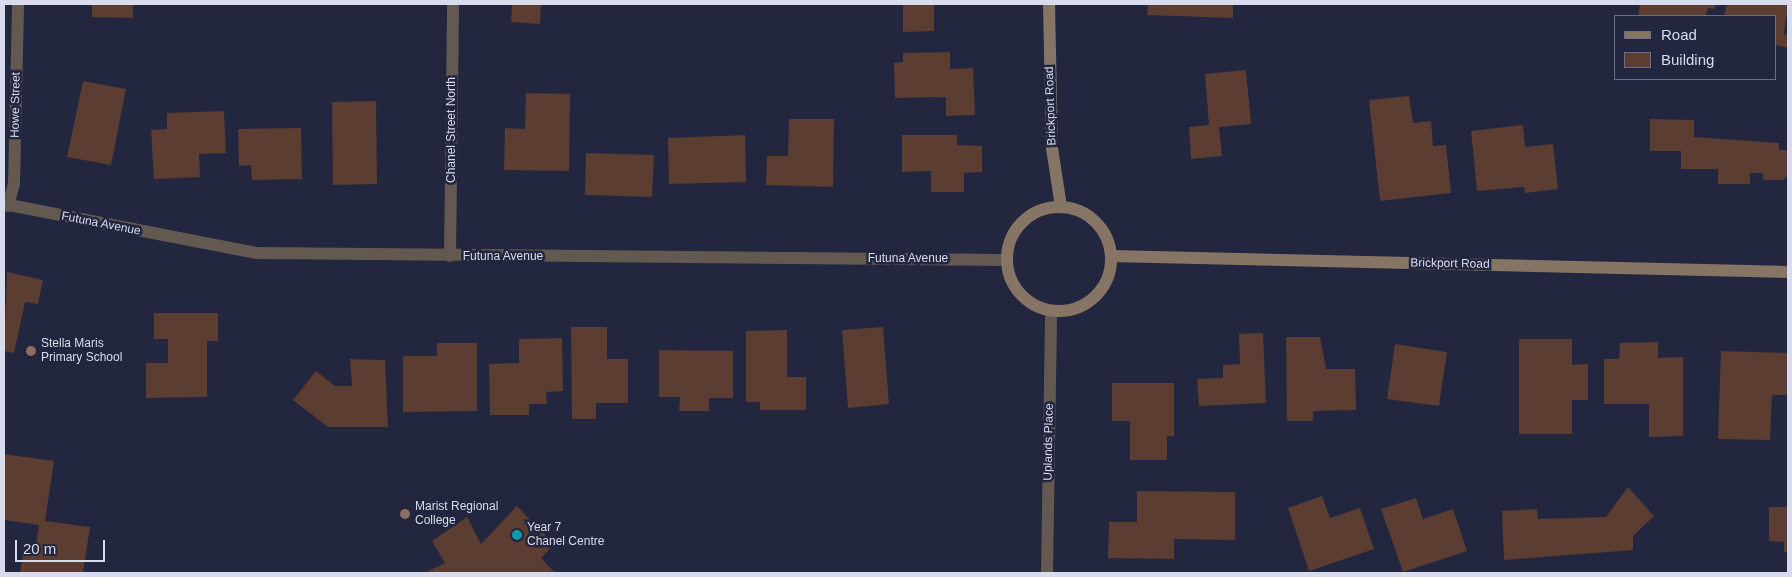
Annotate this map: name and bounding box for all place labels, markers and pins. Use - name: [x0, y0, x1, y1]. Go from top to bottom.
- place label: Stella Maris Primary School: [41, 337, 122, 365]
- marker: Stella Maris Primary School: [25, 345, 37, 357]
- place label: Marist Regional College: [415, 500, 498, 528]
- marker: Marist Regional College: [399, 508, 411, 520]
- place label: Year 7 Chanel Centre: [527, 521, 604, 549]
- marker: Year 7 Chanel Centre: [511, 529, 523, 541]

